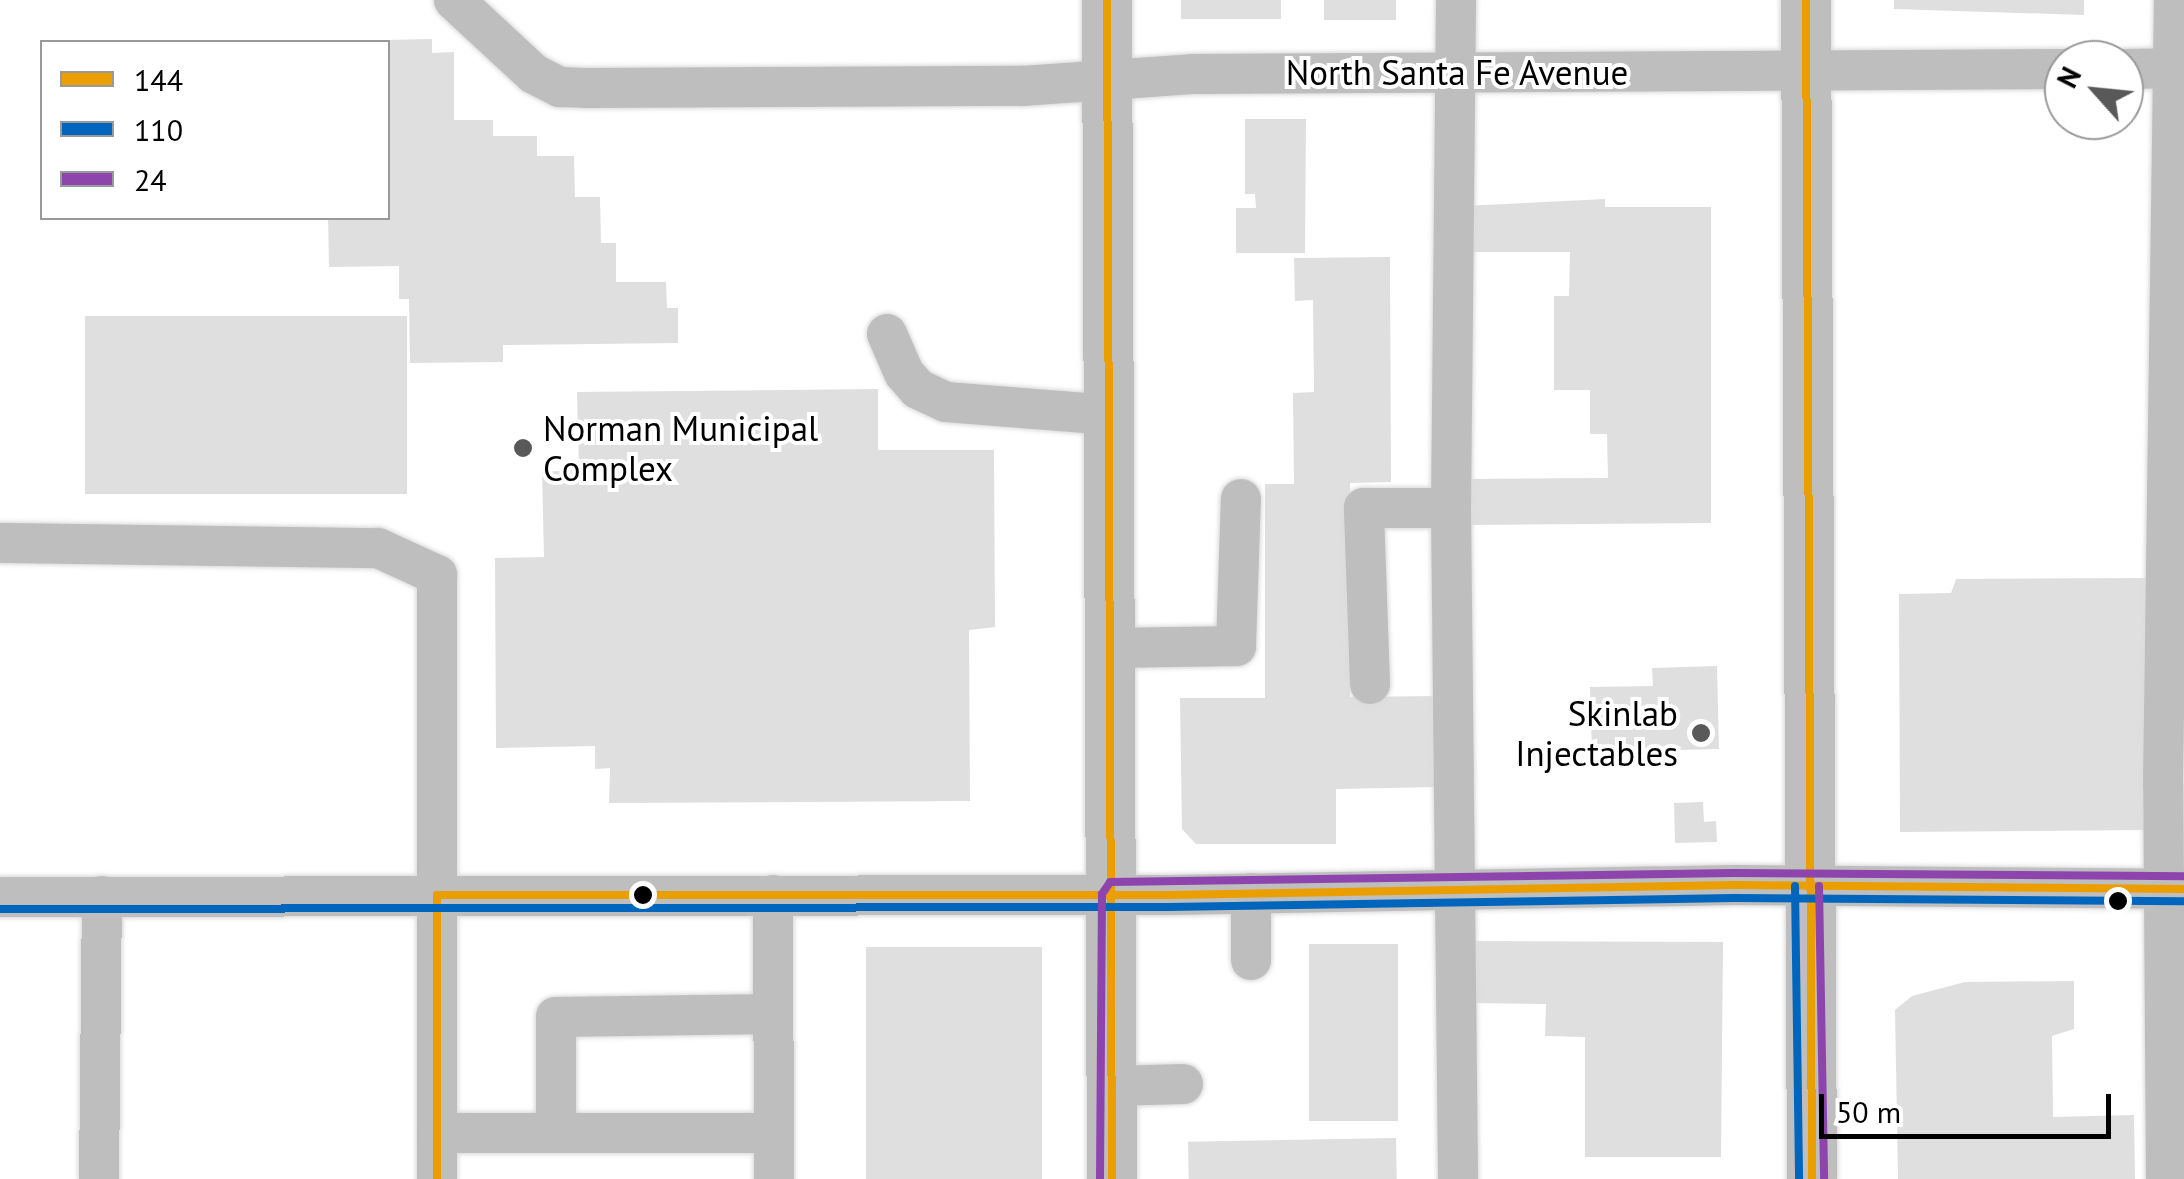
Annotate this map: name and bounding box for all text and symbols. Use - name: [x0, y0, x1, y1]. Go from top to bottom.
- legend: [40, 40, 390, 220]
- north arrow: [2044, 40, 2144, 140]
- street label: North Santa Fe Avenue: [1285, 51, 1629, 93]
- text: 144: [134, 60, 183, 99]
- text: N: [2048, 60, 2089, 94]
- text: 110: [134, 110, 183, 149]
- text: 24: [134, 160, 167, 199]
- place label: Norman Municipal Complex: [543, 407, 818, 489]
- marker: Norman Municipal Complex: [512, 437, 534, 459]
- place label: Skinlab Injectables: [1515, 692, 1678, 774]
- marker: Skinlab Injectables: [1688, 720, 1714, 746]
- unlabelled marker: [633, 885, 653, 905]
- unlabelled marker: [2108, 891, 2128, 911]
- scale bar: [1824, 1074, 2116, 1136]
- text: 50 m: [1836, 1092, 1901, 1131]

